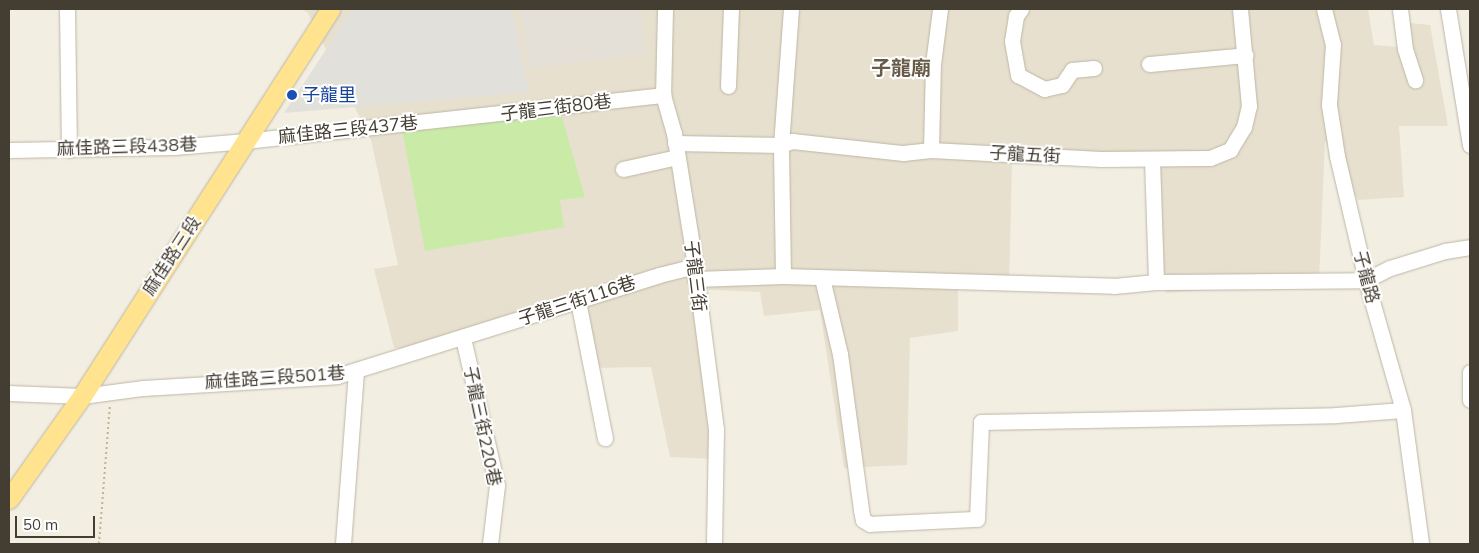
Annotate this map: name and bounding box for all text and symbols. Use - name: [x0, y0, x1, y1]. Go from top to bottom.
- district label: 子龍廟: [871, 55, 931, 79]
- place label: 子龍里: [302, 84, 356, 106]
- marker: 子龍里: [286, 89, 298, 101]
- street label: 子龍三街80巷: [499, 90, 613, 126]
- street label: 麻佳路三段437巷: [277, 112, 419, 148]
- street label: 麻佳路三段438巷: [56, 134, 198, 160]
- street label: 子龍五街: [988, 142, 1062, 168]
- street label: 麻佳路三段: [138, 212, 206, 300]
- street label: 子龍三街: [680, 239, 710, 313]
- street label: 子龍路: [1349, 248, 1383, 306]
- street label: 子龍三街116巷: [515, 272, 639, 330]
- street label: 麻佳路三段501巷: [204, 362, 346, 394]
- street label: 子龍三街220巷: [459, 364, 505, 488]
- scale bar: [18, 506, 98, 538]
- text: 50 m: [23, 515, 58, 534]

